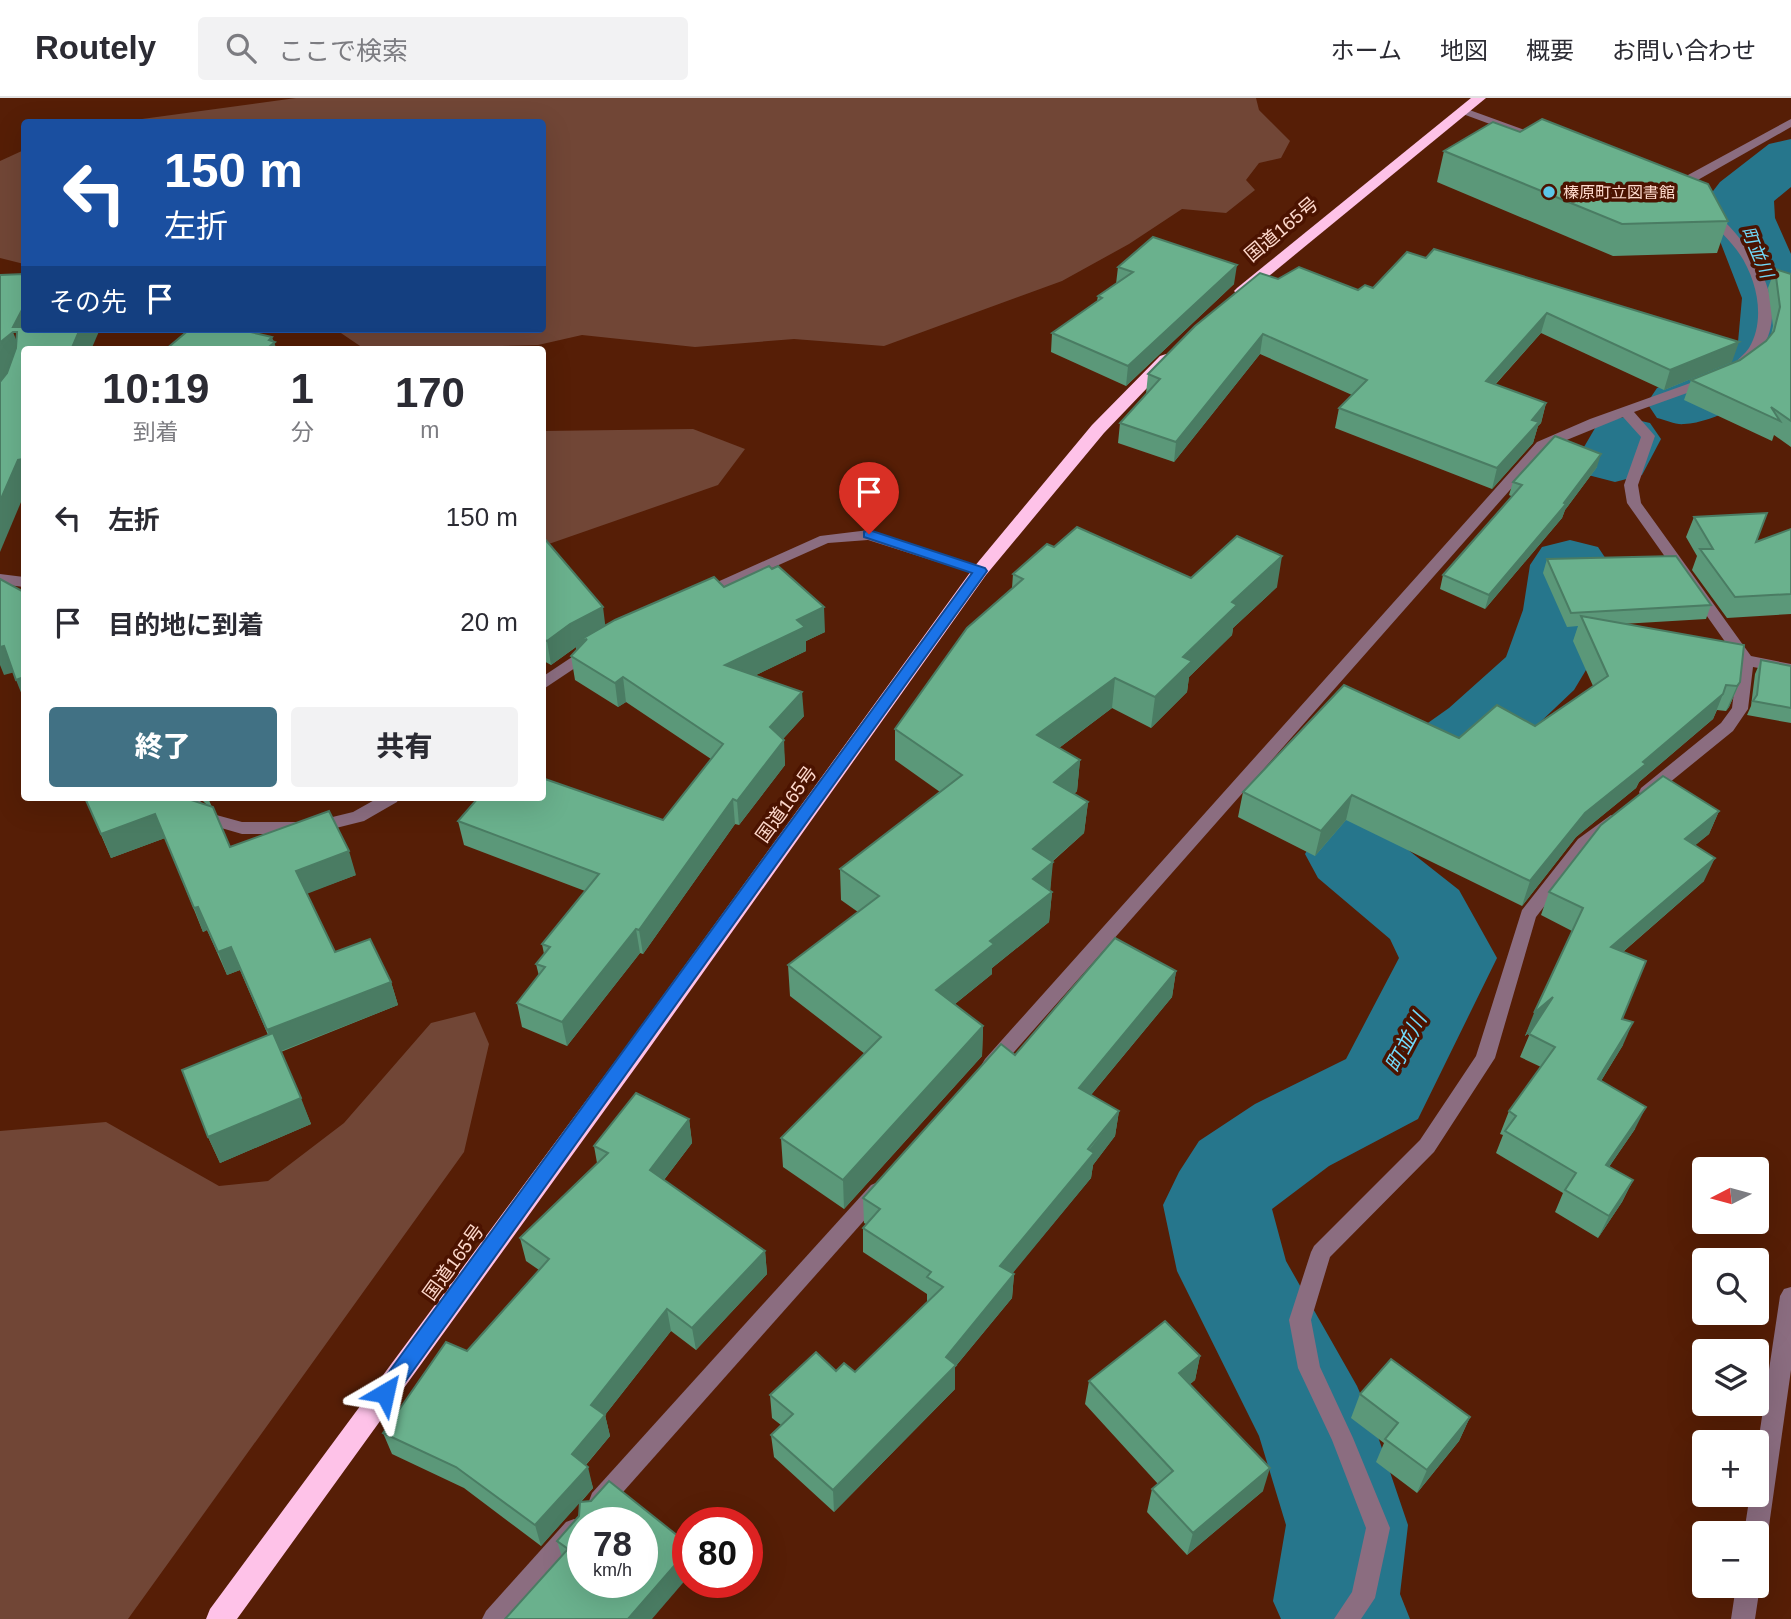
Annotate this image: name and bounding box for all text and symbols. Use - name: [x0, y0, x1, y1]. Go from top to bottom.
- search box: [198, 17, 688, 80]
- text: Routely: [35, 29, 156, 66]
- icon: search: [222, 29, 260, 67]
- text: ここで検索: [278, 36, 408, 66]
- text: ホーム: [1331, 37, 1402, 64]
- text: 地図: [1440, 37, 1488, 64]
- text: 概要: [1526, 37, 1574, 64]
- text: お問い合わせ: [1612, 37, 1756, 64]
- text: 150 m: [164, 143, 303, 197]
- icon: left: [49, 147, 140, 238]
- marker: 榛原町立図書館: [1541, 184, 1557, 200]
- place label: 榛原町立図書館: [1563, 184, 1675, 201]
- street label: 国道165号: [1241, 193, 1322, 266]
- text: 左折: [164, 208, 228, 244]
- water label: 町並川: [1737, 223, 1778, 283]
- icon: arrive: [141, 280, 179, 318]
- text: その先: [49, 287, 127, 317]
- text: 10:19: [102, 365, 209, 412]
- text: 1: [290, 365, 314, 412]
- text: 170: [395, 369, 465, 416]
- text: m: [420, 417, 440, 443]
- text: 到着: [133, 419, 179, 445]
- text: 分: [291, 419, 314, 445]
- pin: [839, 462, 899, 534]
- icon: arrive: [850, 473, 888, 511]
- icon: left: [49, 499, 87, 537]
- text: 150 m: [446, 502, 518, 532]
- text: 左折: [108, 505, 160, 535]
- icon: arrive: [49, 604, 87, 642]
- text: 20 m: [460, 607, 518, 637]
- text: 目的地に到着: [108, 610, 264, 640]
- button: 終了: [49, 707, 277, 787]
- button: 共有: [291, 707, 518, 787]
- street label: 国道165号: [752, 762, 821, 846]
- water label: 町並川: [1381, 1008, 1431, 1076]
- north arrow: [1692, 1157, 1769, 1234]
- map controls: [1692, 1157, 1769, 1598]
- street label: 国道165号: [419, 1220, 488, 1304]
- button: search: [1692, 1248, 1769, 1325]
- button: layers: [1692, 1339, 1769, 1416]
- position arrow: [348, 1356, 422, 1430]
- button: +: [1692, 1430, 1769, 1507]
- speed limit sign: 80: [672, 1507, 763, 1598]
- button: −: [1692, 1521, 1769, 1598]
- text: 78: [593, 1524, 632, 1563]
- text: km/h: [593, 1560, 632, 1580]

